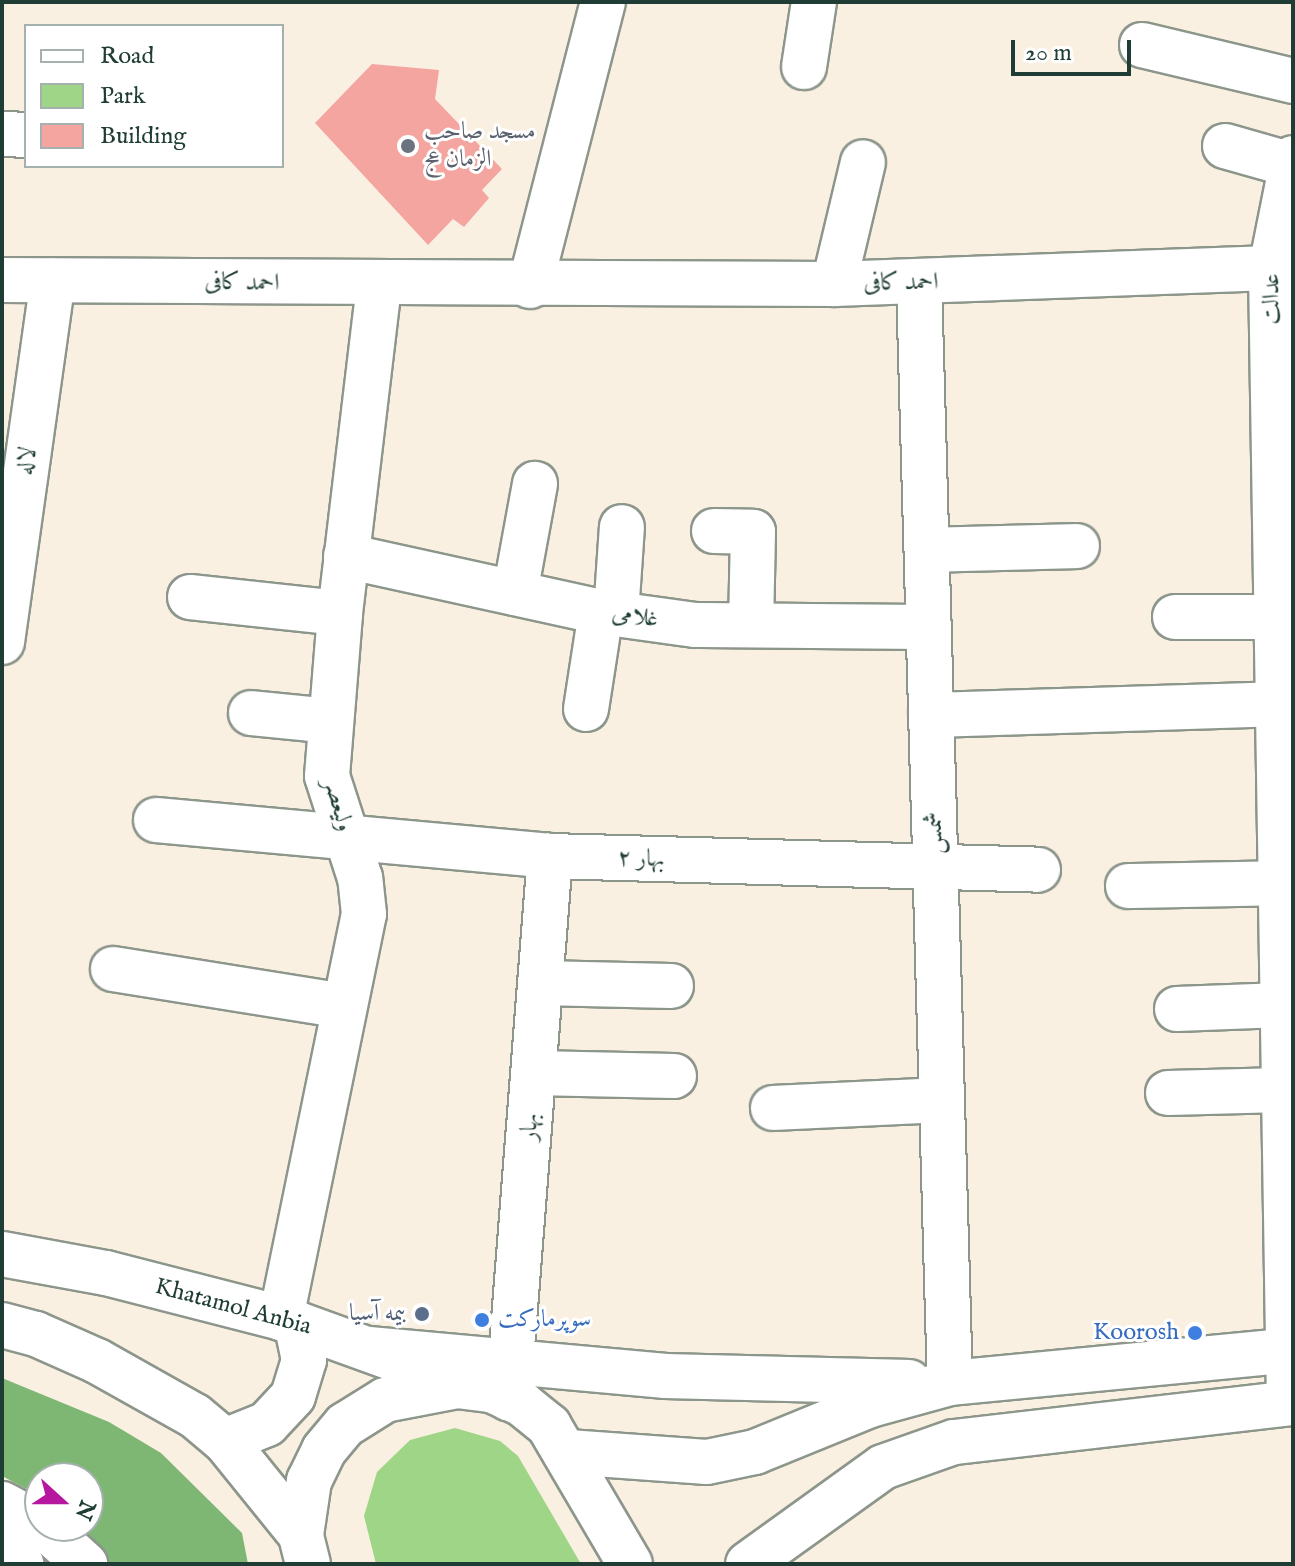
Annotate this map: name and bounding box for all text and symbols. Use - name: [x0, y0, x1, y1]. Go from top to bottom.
- legend: [24, 24, 284, 168]
- scale bar: [1015, 24, 1135, 74]
- text: 20 m: [1025, 38, 1072, 69]
- text: Road: [100, 41, 154, 72]
- text: Park: [100, 81, 146, 112]
- place label: مسجد صاحب الزمان عج: [424, 118, 535, 174]
- text: Building: [100, 121, 186, 152]
- marker: مسجد صاحب الزمان عج: [399, 137, 417, 155]
- street label: احمد کافی: [204, 268, 280, 298]
- street label: احمد کافی: [863, 268, 939, 298]
- street label: عدالت: [1258, 273, 1286, 325]
- street label: لاله: [11, 445, 43, 477]
- street label: غلامی: [610, 599, 660, 635]
- street label: ولیعصر: [317, 775, 359, 835]
- street label: شمس: [920, 811, 950, 855]
- street label: بهار ۲: [617, 844, 665, 874]
- street label: بهار: [515, 1112, 545, 1142]
- street label: Khatamol Anbia: [152, 1272, 314, 1342]
- place label: بیمه آسیا: [349, 1300, 406, 1328]
- marker: بیمه آسیا: [413, 1305, 431, 1323]
- place label: سوپرمارکت: [498, 1306, 591, 1334]
- marker: سوپرمارکت: [473, 1311, 491, 1329]
- place label: Koorosh: [1093, 1319, 1179, 1347]
- marker: Koorosh: [1186, 1324, 1204, 1342]
- north arrow: [24, 1462, 104, 1542]
- text: N: [68, 1496, 101, 1524]

